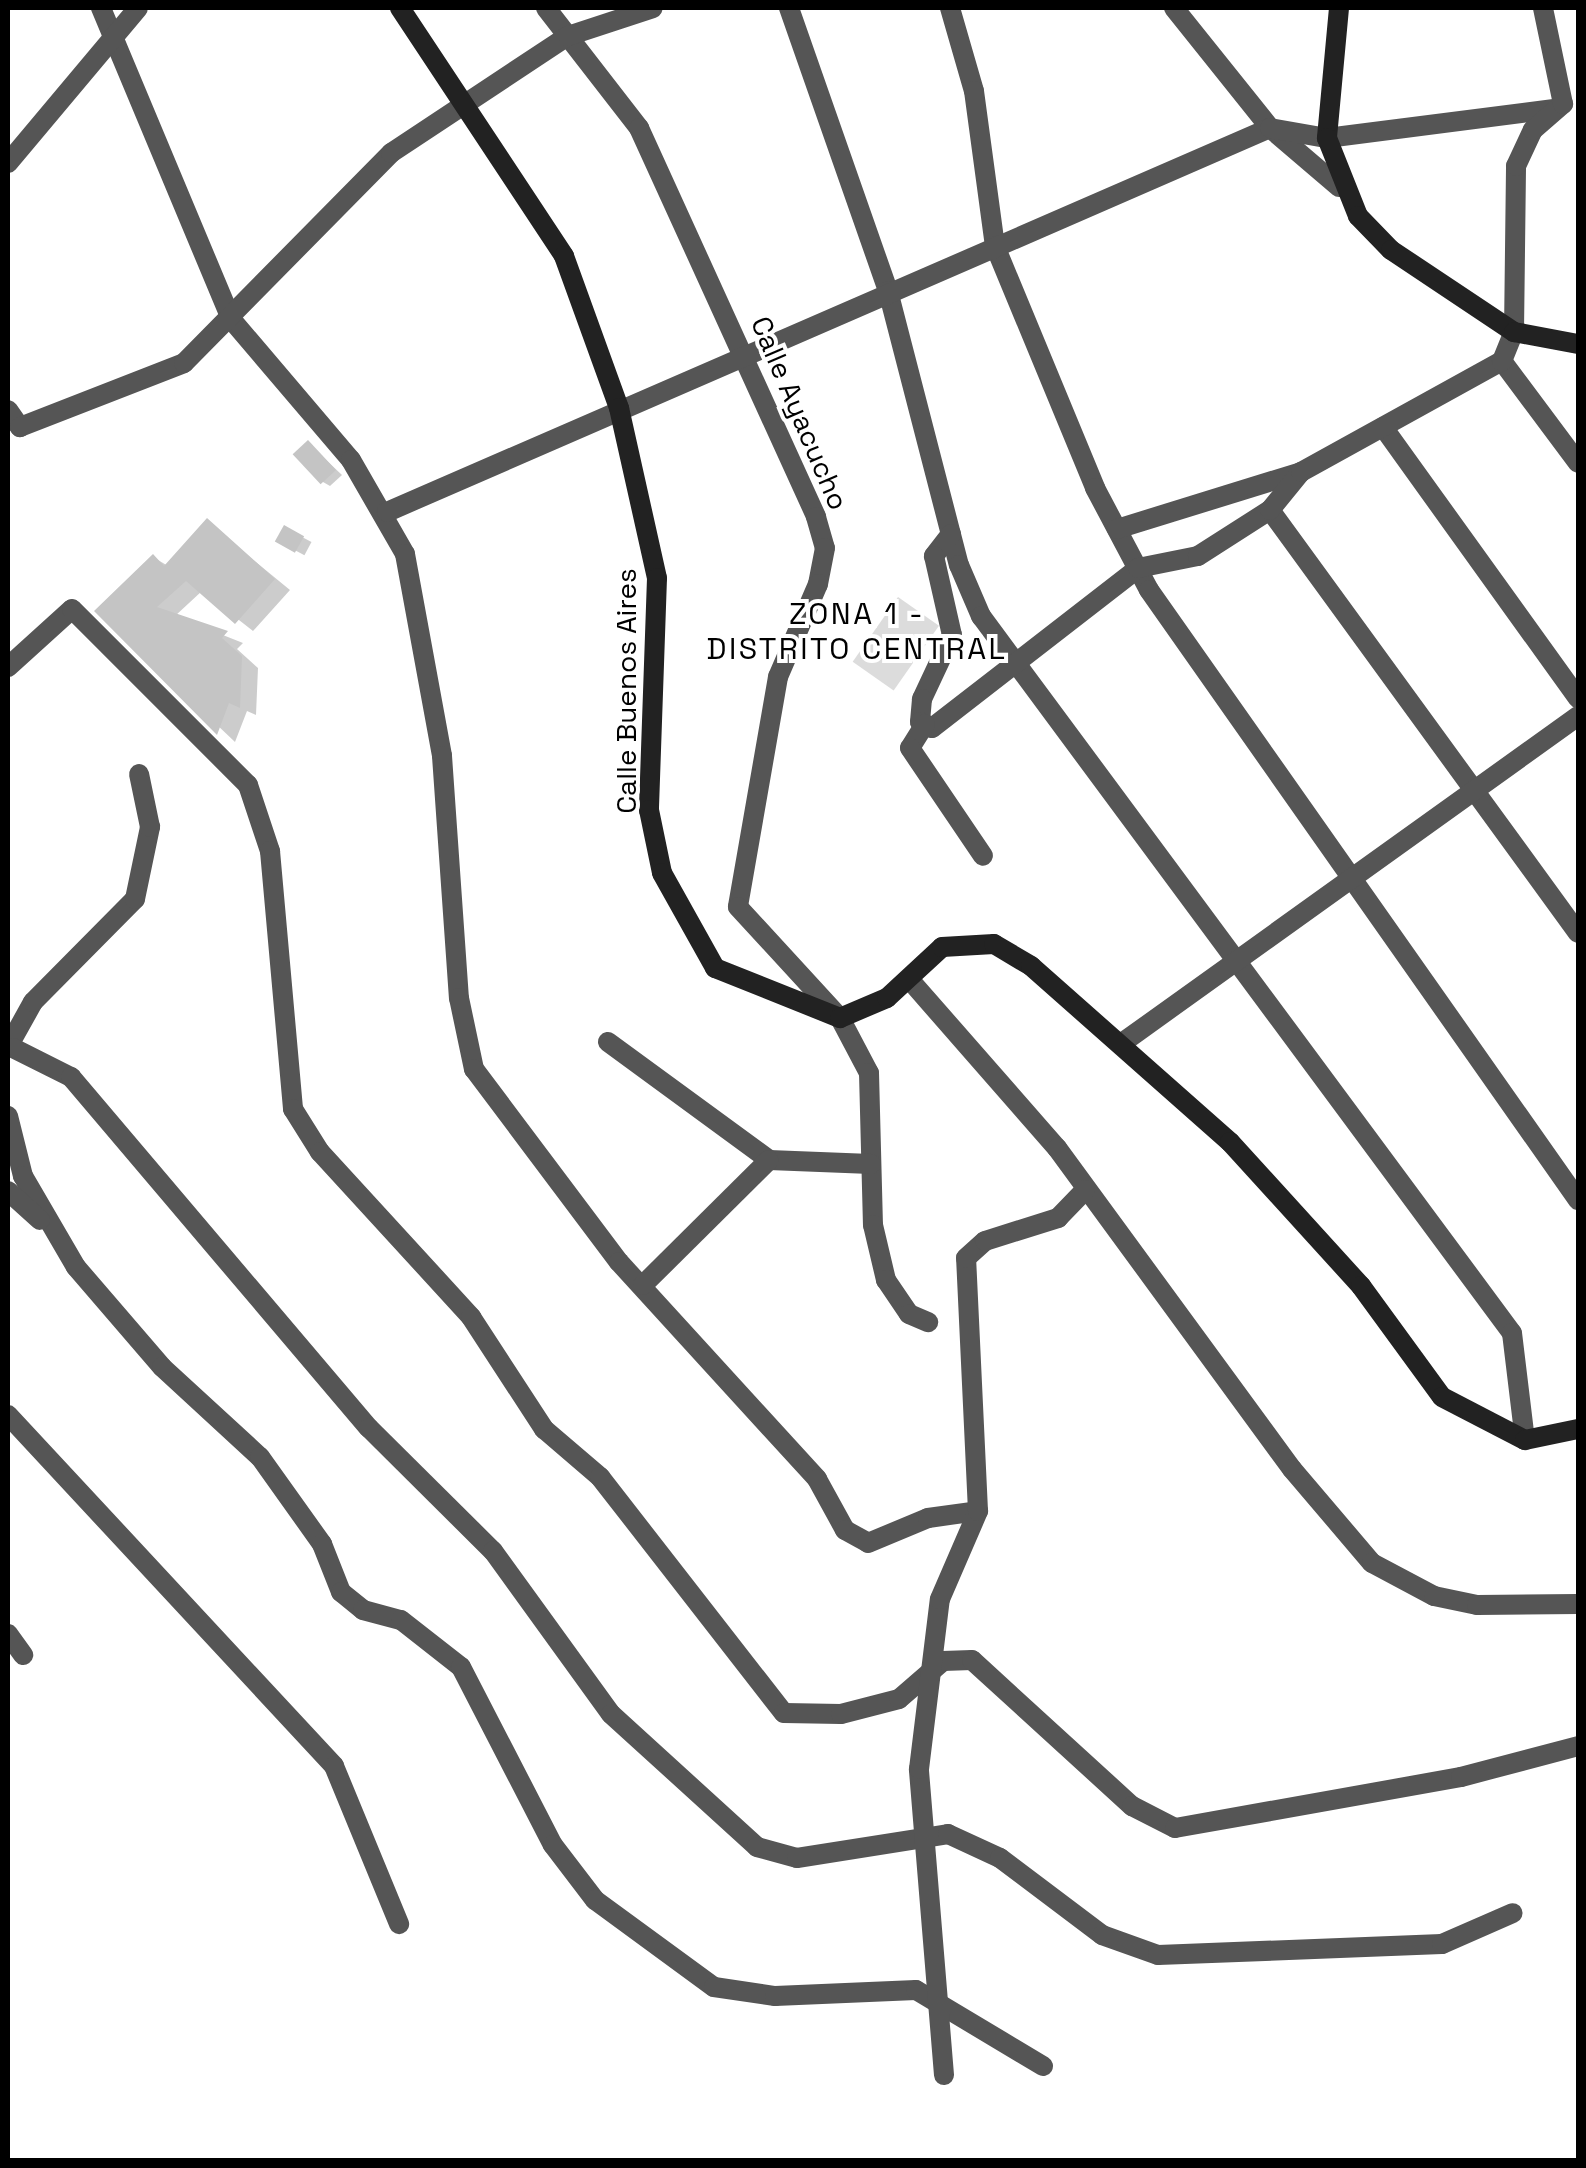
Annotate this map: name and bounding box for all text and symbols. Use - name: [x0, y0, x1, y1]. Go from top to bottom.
- street label: Calle Ayacucho: [744, 311, 856, 515]
- street label: Calle Buenos Aires: [609, 568, 643, 814]
- district label: ZONA 1 - DISTRITO CENTRAL: [706, 596, 1008, 666]

